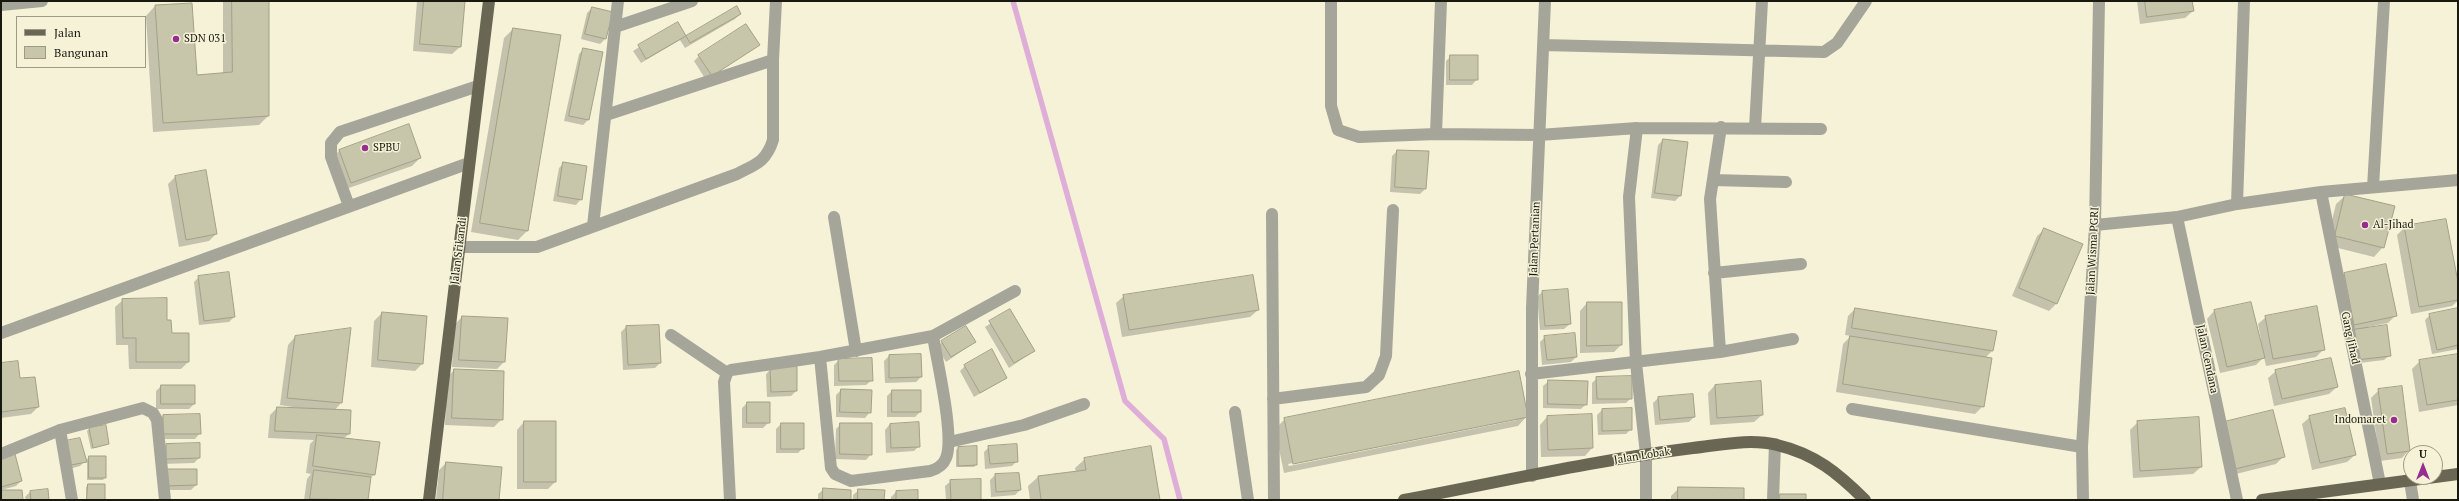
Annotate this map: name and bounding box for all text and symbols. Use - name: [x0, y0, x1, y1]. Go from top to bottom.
- legend: [16, 16, 146, 68]
- text: Jalan: [54, 25, 81, 40]
- place label: SDN 031: [184, 32, 226, 46]
- marker: SDN 031: [171, 34, 181, 44]
- text: Bangunan: [54, 45, 108, 60]
- place label: SPBU: [373, 141, 400, 155]
- marker: SPBU: [360, 143, 370, 153]
- street label: Jalan Pertanian: [1527, 201, 1543, 277]
- street label: Jalan Wisma PGRI: [2084, 207, 2102, 295]
- street label: Jalan Srikandi: [448, 216, 470, 286]
- place label: Al-Jihad: [2373, 218, 2414, 232]
- marker: Al-Jihad: [2360, 220, 2370, 230]
- street label: Gang Jihad: [2338, 311, 2362, 365]
- street label: Jalan Cendana: [2193, 323, 2221, 395]
- place label: Indomaret: [2335, 413, 2386, 427]
- marker: Indomaret: [2389, 415, 2399, 425]
- street label: Jalan Lobak: [1613, 445, 1671, 467]
- north arrow: [2403, 445, 2443, 485]
- text: U: [2419, 447, 2427, 461]

